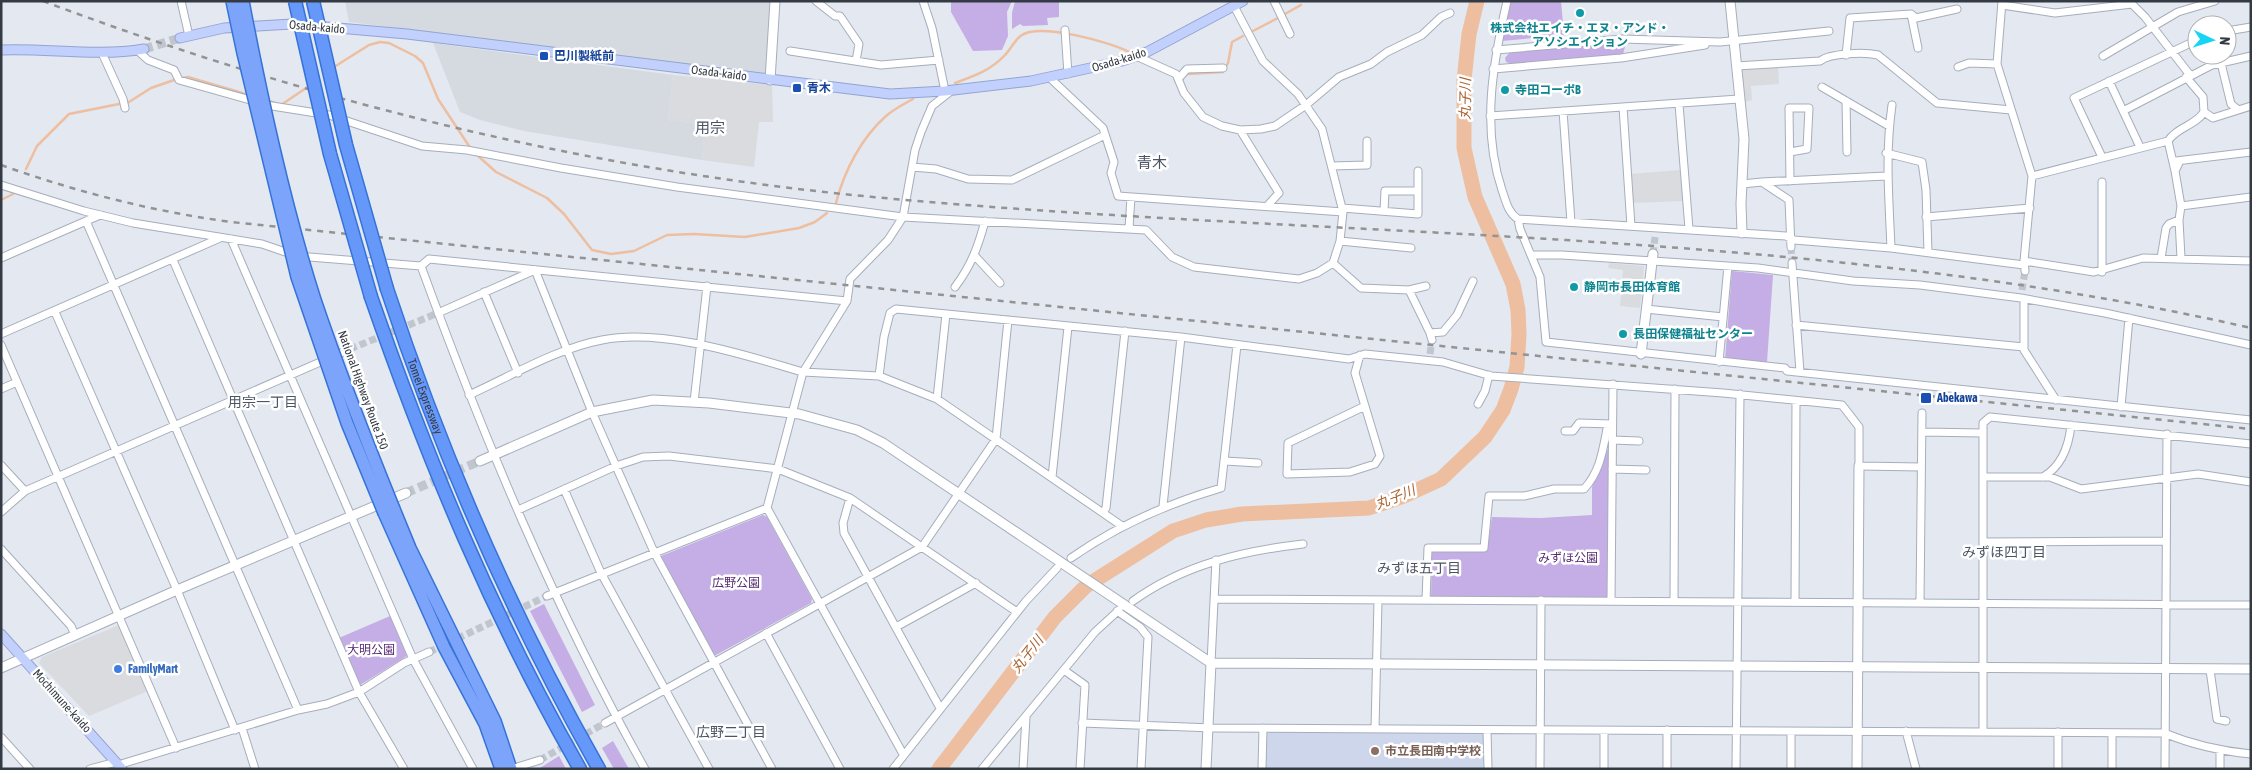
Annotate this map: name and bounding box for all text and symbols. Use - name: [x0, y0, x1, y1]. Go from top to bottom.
- marker: 株式会社エイチ・エヌ・アンド・ アソシエイション: [1574, 7, 1586, 19]
- north arrow: [2187, 15, 2237, 65]
- street label: Osada-kaido: [288, 18, 346, 36]
- place label: 株式会社エイチ・エヌ・アンド・ アソシエイション: [1490, 21, 1670, 49]
- text: N: [2217, 36, 2233, 46]
- street label: Osada-kaido: [1090, 45, 1148, 75]
- place label: 巴川製紙前: [554, 49, 614, 63]
- marker: 巴川製紙前: [538, 50, 550, 62]
- street label: Osada-kaido: [690, 63, 748, 83]
- water label: 丸子川: [1457, 76, 1473, 120]
- place label: 青木: [807, 81, 831, 95]
- marker: 青木: [791, 82, 803, 94]
- place label: 寺田コーポB: [1515, 83, 1581, 97]
- marker: 寺田コーポB: [1499, 84, 1511, 96]
- district label: 用宗: [695, 119, 725, 136]
- district label: 青木: [1137, 154, 1167, 171]
- place label: 静岡市長田体育館: [1584, 280, 1680, 294]
- marker: 静岡市長田体育館: [1568, 281, 1580, 293]
- place label: 長田保健福祉センター: [1633, 327, 1753, 341]
- marker: 長田保健福祉センター: [1617, 328, 1629, 340]
- street label: National Highway Route 150: [335, 329, 391, 452]
- street label: Tomei Expressway: [405, 357, 446, 436]
- marker: Abekawa: [1919, 391, 1933, 405]
- place label: Abekawa: [1936, 391, 1978, 405]
- district label: 用宗一丁目: [228, 394, 298, 410]
- water label: 丸子川: [1373, 481, 1419, 512]
- district label: みずほ四丁目: [1962, 544, 2046, 560]
- park label: みずほ公園: [1538, 551, 1598, 565]
- district label: みずほ五丁目: [1377, 560, 1461, 576]
- park label: 広野公園: [712, 576, 760, 590]
- water label: 丸子川: [1008, 631, 1047, 675]
- park label: 大明公園: [347, 643, 395, 657]
- place label: FamilyMart: [128, 662, 179, 676]
- marker: FamilyMart: [112, 663, 124, 675]
- street label: Mochimune-kaido: [30, 666, 94, 736]
- district label: 広野二丁目: [696, 724, 766, 740]
- place label: 市立長田南中学校: [1385, 744, 1481, 758]
- marker: 市立長田南中学校: [1369, 745, 1381, 757]

